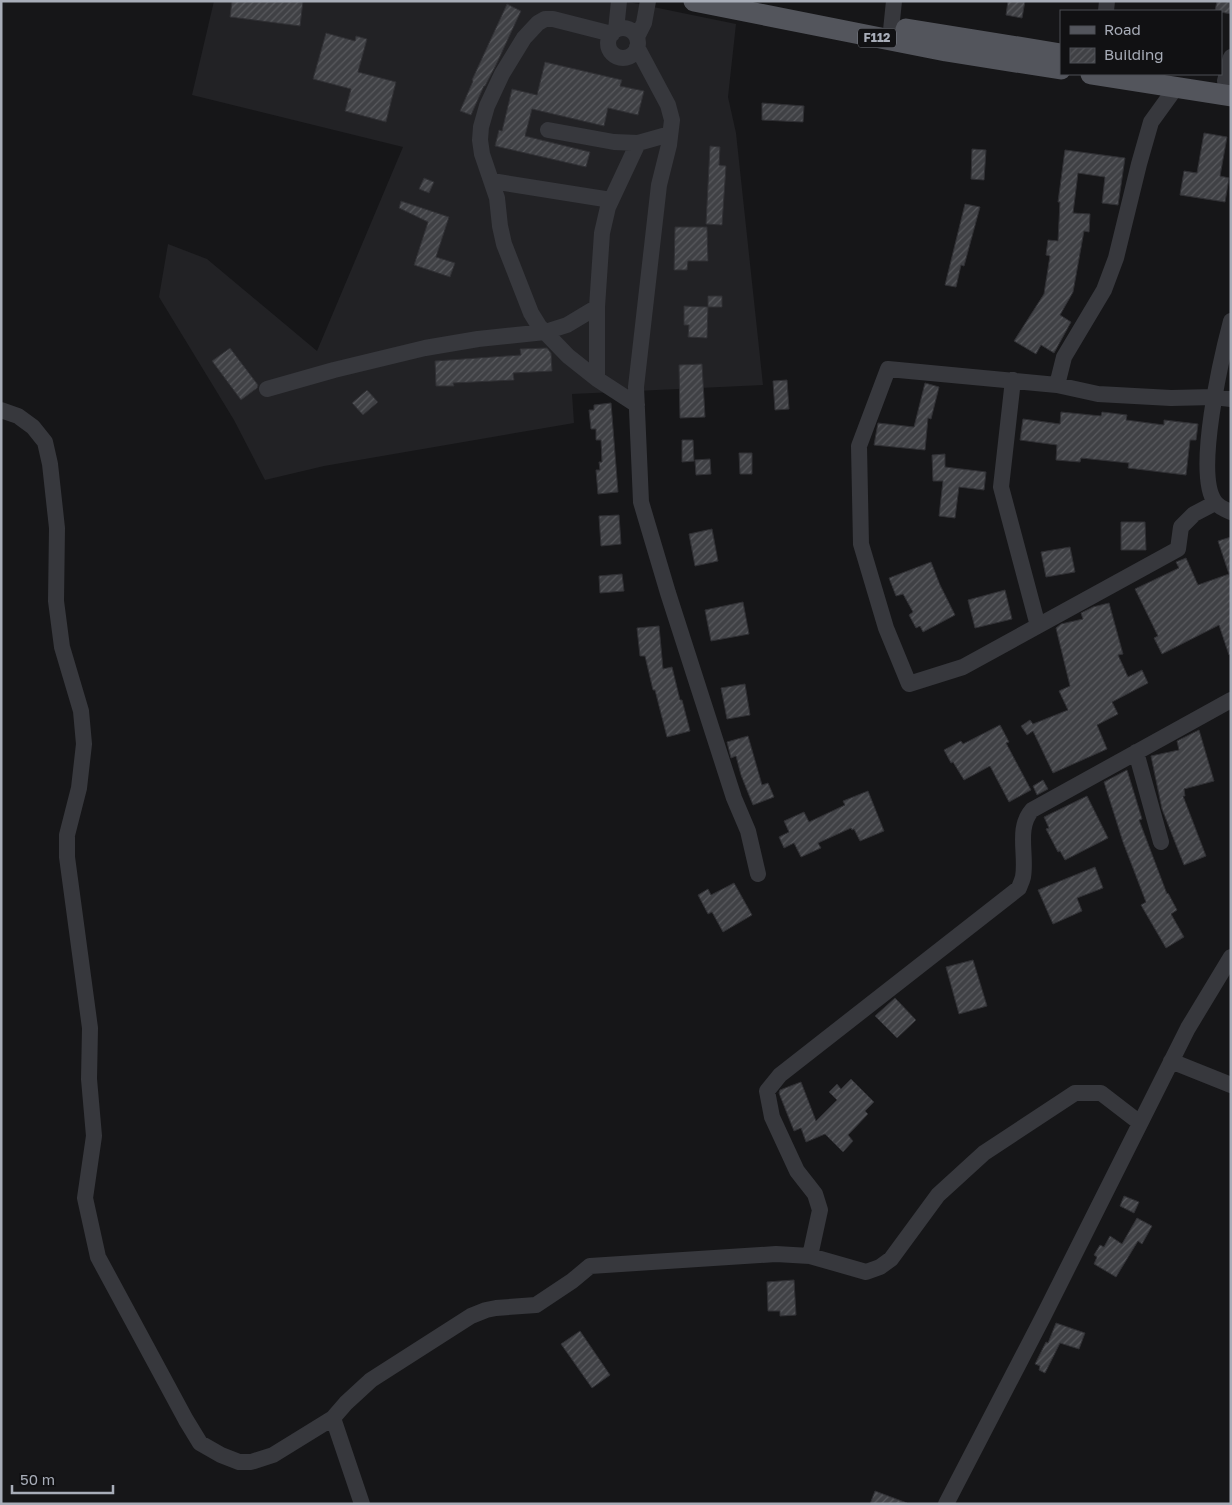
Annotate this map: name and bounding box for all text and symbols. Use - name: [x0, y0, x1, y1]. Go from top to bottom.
- legend: [1060, 10, 1222, 75]
- text: Road: [1104, 20, 1141, 38]
- road number: F112: [858, 28, 896, 48]
- text: Building: [1104, 45, 1164, 63]
- scale bar: [12, 1462, 114, 1494]
- text: 50 m: [20, 1470, 55, 1488]

